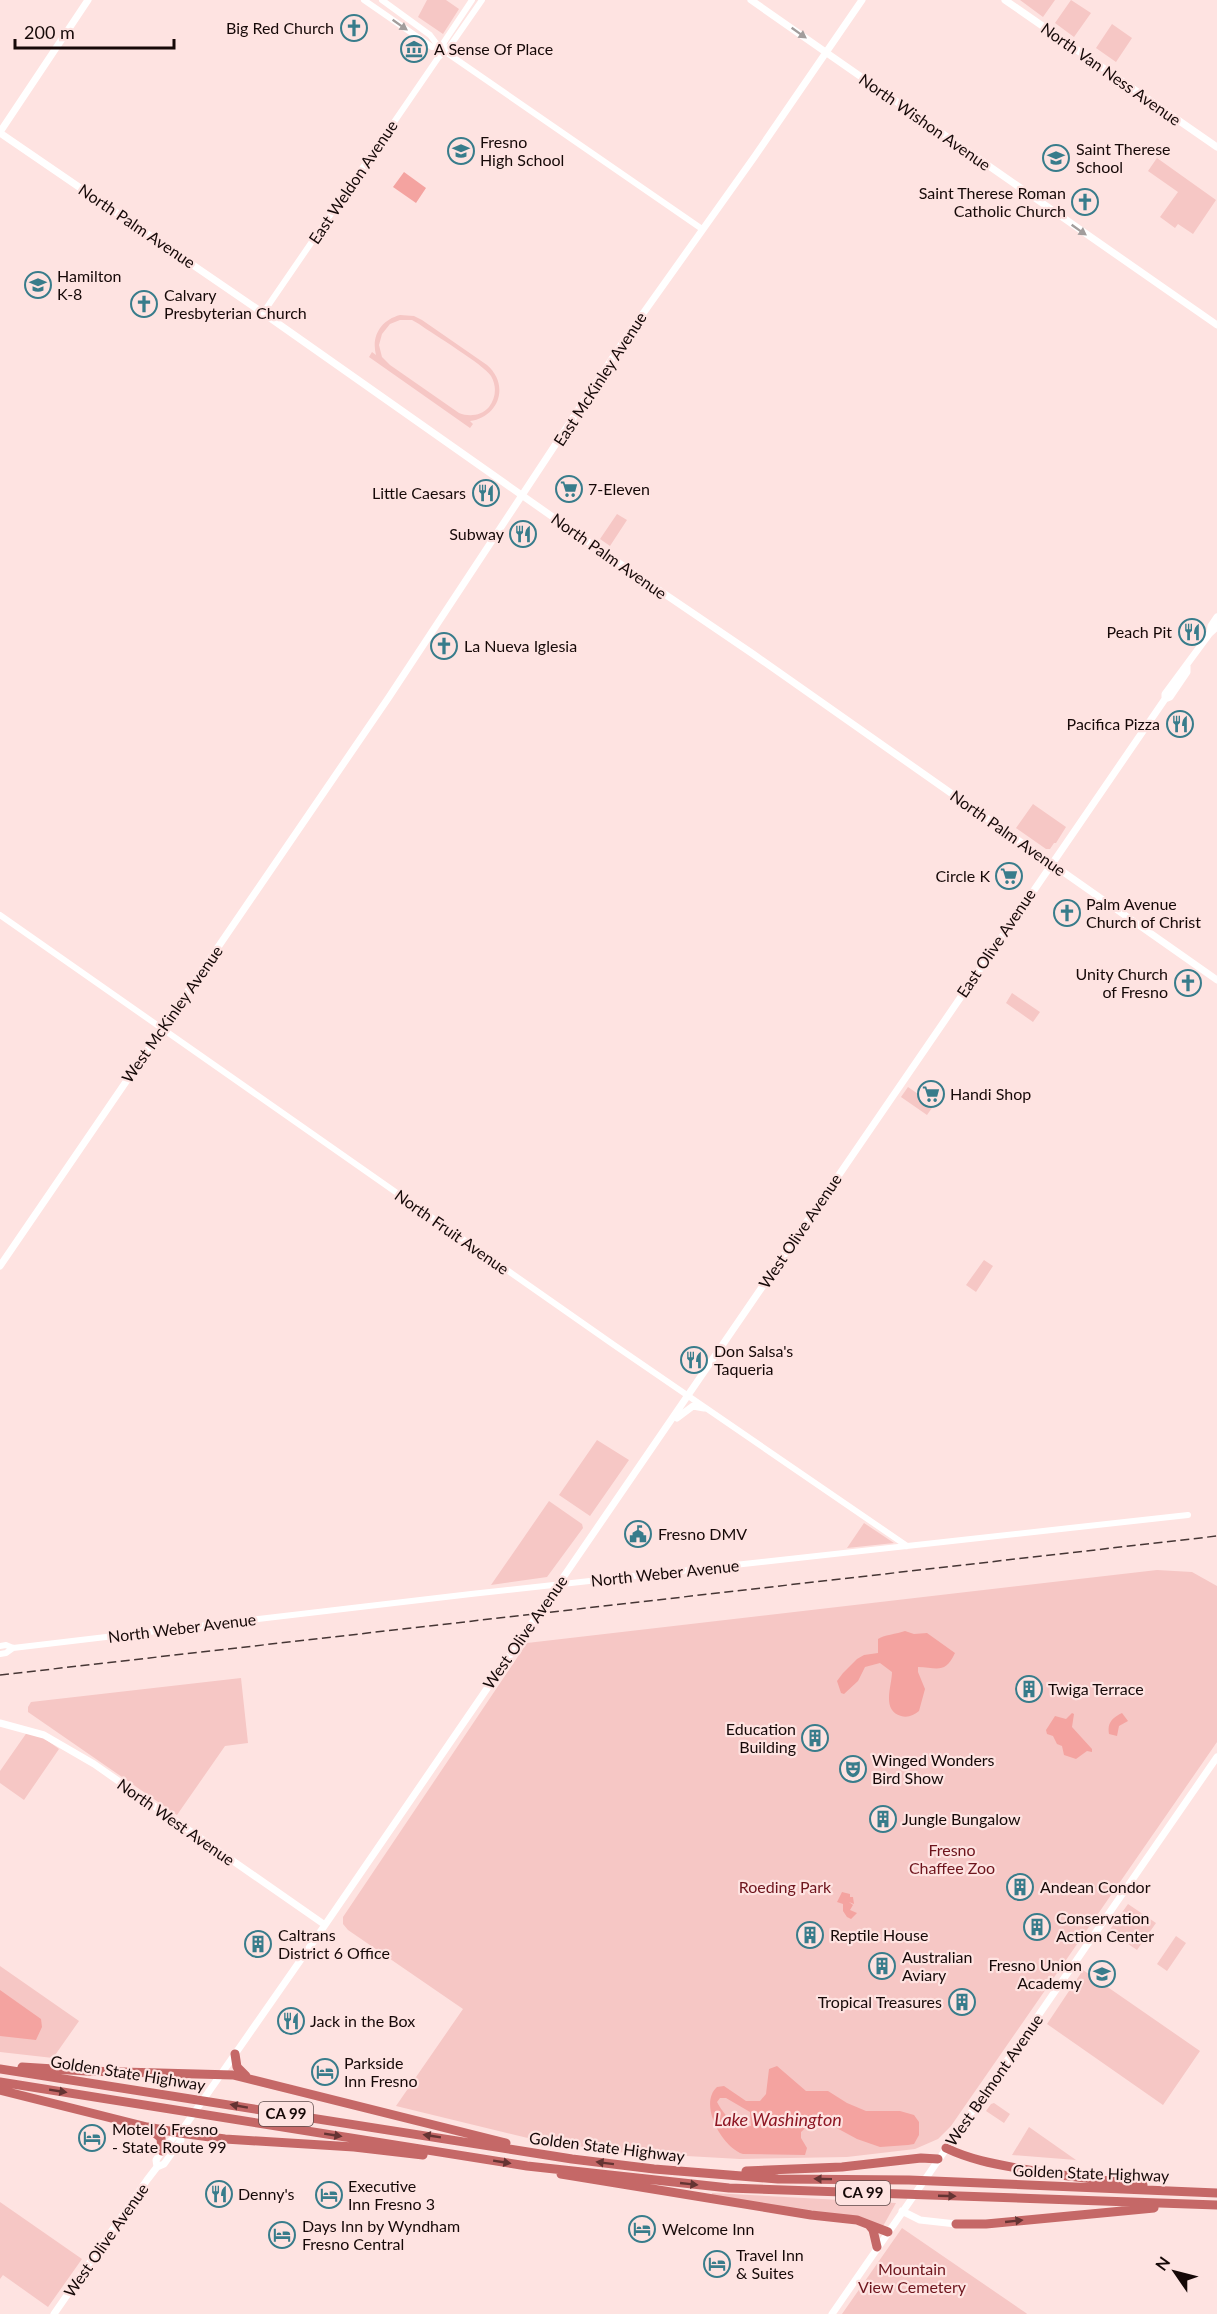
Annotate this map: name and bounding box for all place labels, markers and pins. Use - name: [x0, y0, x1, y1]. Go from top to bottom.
- church icon: Big Red Church: [339, 13, 369, 43]
- place label: Big Red Church: [226, 18, 334, 37]
- museum icon: A Sense Of Place: [399, 34, 429, 64]
- place label: A Sense Of Place: [434, 39, 553, 58]
- place label: Fresno High School: [480, 132, 564, 169]
- school or university icon: Fresno High School: [446, 136, 476, 166]
- place label: Saint Therese School: [1076, 139, 1171, 176]
- school or university icon: Saint Therese School: [1041, 143, 1071, 173]
- place label: Saint Therese Roman Catholic Church: [919, 183, 1066, 220]
- church icon: Saint Therese Roman Catholic Church: [1070, 187, 1100, 217]
- place label: Hamilton K-8: [57, 266, 121, 303]
- school or university icon: Hamilton K-8: [23, 270, 53, 300]
- place label: Calvary Presbyterian Church: [164, 285, 307, 322]
- church icon: Calvary Presbyterian Church: [129, 289, 159, 319]
- supermarket icon: 7-Eleven: [554, 474, 584, 504]
- restaurant icon: Little Caesars: [471, 478, 501, 508]
- place label: 7-Eleven: [588, 479, 650, 498]
- place label: Little Caesars: [372, 483, 466, 502]
- restaurant icon: Subway: [508, 519, 538, 549]
- place label: Subway: [449, 524, 505, 543]
- restaurant icon: Peach Pit: [1177, 617, 1207, 647]
- place label: Peach Pit: [1107, 622, 1172, 641]
- church icon: La Nueva Iglesia: [429, 631, 459, 661]
- place label: La Nueva Iglesia: [464, 636, 577, 655]
- restaurant icon: Pacifica Pizza: [1165, 709, 1195, 739]
- place label: Pacifica Pizza: [1067, 714, 1160, 733]
- supermarket icon: Circle K: [994, 861, 1024, 891]
- place label: Circle K: [935, 866, 990, 885]
- place label: Palm Avenue Church of Christ: [1086, 894, 1201, 931]
- church icon: Palm Avenue Church of Christ: [1052, 898, 1082, 928]
- place label: Unity Church of Fresno: [1075, 964, 1168, 1001]
- church icon: Unity Church of Fresno: [1173, 968, 1203, 998]
- supermarket icon: Handi Shop: [916, 1079, 946, 1109]
- place label: Handi Shop: [950, 1084, 1031, 1103]
- place label: Don Salsa's Taqueria: [714, 1341, 793, 1378]
- restaurant icon: Don Salsa's Taqueria: [679, 1345, 709, 1375]
- public building icon: Fresno DMV: [623, 1519, 653, 1549]
- place label: Fresno DMV: [658, 1524, 747, 1543]
- building icon: Twiga Terrace: [1014, 1674, 1044, 1704]
- place label: Twiga Terrace: [1048, 1679, 1144, 1698]
- place label: Education Building: [726, 1719, 796, 1756]
- building icon: Education Building: [800, 1723, 830, 1753]
- place label: Winged Wonders Bird Show: [872, 1750, 995, 1787]
- theatre icon: Winged Wonders Bird Show: [838, 1754, 868, 1784]
- building icon: Jungle Bungalow: [868, 1804, 898, 1834]
- place label: Jungle Bungalow: [902, 1809, 1021, 1828]
- building icon: Andean Condor: [1005, 1872, 1035, 1902]
- place label: Andean Condor: [1040, 1877, 1151, 1896]
- place label: Conservation Action Center: [1056, 1908, 1154, 1945]
- building icon: Conservation Action Center: [1022, 1912, 1052, 1942]
- building icon: Reptile House: [795, 1920, 825, 1950]
- place label: Caltrans District 6 Office: [278, 1925, 390, 1962]
- place label: Reptile House: [830, 1925, 928, 1944]
- building icon: Caltrans District 6 Office: [243, 1929, 273, 1959]
- place label: Australian Aviary: [902, 1947, 972, 1984]
- building icon: Australian Aviary: [867, 1951, 897, 1981]
- place label: Fresno Union Academy: [988, 1955, 1083, 1992]
- school or university icon: Fresno Union Academy: [1087, 1959, 1117, 1989]
- building icon: Tropical Treasures: [947, 1987, 977, 2017]
- place label: Tropical Treasures: [818, 1992, 942, 2011]
- restaurant icon: Jack in the Box: [276, 2006, 306, 2036]
- place label: Jack in the Box: [310, 2011, 415, 2030]
- place label: Parkside Inn Fresno: [344, 2053, 418, 2090]
- hotel icon: Parkside Inn Fresno: [310, 2057, 340, 2087]
- place label: Motel 6 Fresno - State Route 99: [112, 2119, 226, 2156]
- hotel icon: Motel 6 Fresno - State Route 99: [77, 2123, 107, 2153]
- place label: Executive Inn Fresno 3: [348, 2176, 435, 2213]
- restaurant icon: Denny's: [204, 2179, 234, 2209]
- hotel icon: Executive Inn Fresno 3: [314, 2180, 344, 2210]
- place label: Denny's: [238, 2184, 295, 2203]
- hotel icon: Welcome Inn: [627, 2214, 657, 2244]
- place label: Days Inn by Wyndham Fresno Central: [302, 2216, 460, 2253]
- place label: Welcome Inn: [662, 2219, 754, 2238]
- hotel icon: Days Inn by Wyndham Fresno Central: [267, 2220, 297, 2250]
- place label: Travel Inn & Suites: [736, 2245, 804, 2282]
- hotel icon: Travel Inn & Suites: [702, 2249, 732, 2279]

